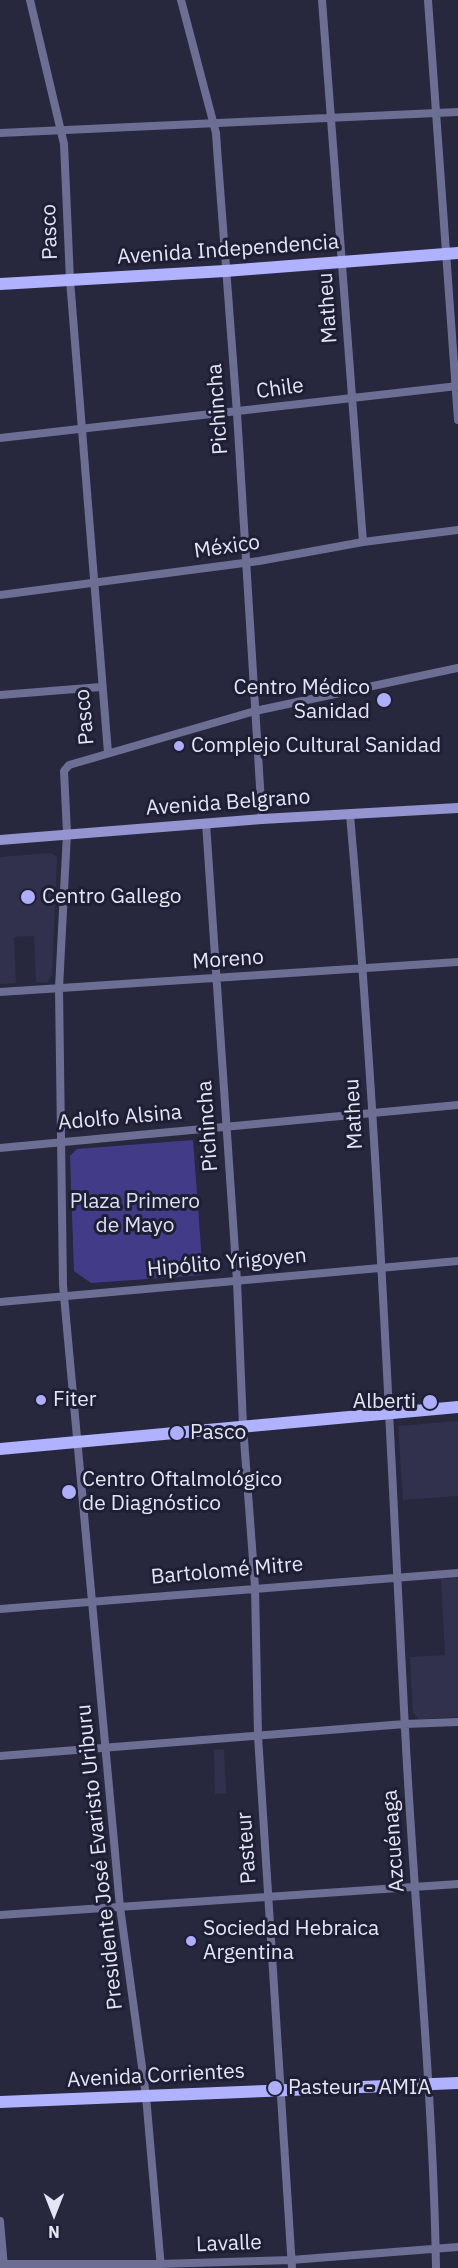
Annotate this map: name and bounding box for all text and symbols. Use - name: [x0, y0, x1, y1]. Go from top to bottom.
- street label: Pasco: [36, 204, 64, 260]
- street label: Avenida Independencia: [116, 230, 340, 270]
- street label: Matheu: [313, 272, 343, 344]
- street label: Pichincha: [202, 363, 234, 455]
- street label: Chile: [255, 373, 305, 405]
- street label: México: [192, 530, 262, 564]
- place label: Centro Médico Sanidad: [234, 675, 370, 725]
- street label: Pasco: [70, 688, 100, 746]
- marker: Centro Médico Sanidad: [375, 691, 393, 709]
- place label: Complejo Cultural Sanidad: [191, 733, 441, 759]
- marker: Complejo Cultural Sanidad: [172, 739, 186, 753]
- street label: Avenida Belgrano: [145, 785, 311, 821]
- place label: Centro Gallego: [42, 884, 182, 910]
- marker: Centro Gallego: [19, 888, 37, 906]
- street label: Moreno: [191, 945, 265, 975]
- street label: Matheu: [340, 1078, 368, 1150]
- street label: Pichincha: [192, 1080, 224, 1172]
- street label: Adolfo Alsina: [57, 1100, 183, 1136]
- park label: Plaza Primero de Mayo: [70, 1189, 200, 1239]
- street label: Hipólito Yrigoyen: [146, 1243, 308, 1283]
- place label: Fiter: [53, 1387, 97, 1413]
- place label: Alberti: [353, 1389, 416, 1415]
- marker: Fiter: [34, 1393, 48, 1407]
- marker: Alberti: [421, 1393, 439, 1411]
- place label: Pasco: [190, 1420, 246, 1446]
- marker: Pasco: [168, 1424, 186, 1442]
- place label: Centro Oftalmológico de Diagnóstico: [82, 1467, 282, 1517]
- marker: Centro Oftalmológico de Diagnóstico: [60, 1483, 78, 1501]
- street label: Bartolomé Mitre: [150, 1552, 304, 1590]
- street label: Presidente José Evaristo Uriburu: [71, 1703, 129, 2011]
- street label: Azcuénaga: [378, 1789, 410, 1893]
- street label: Pasteur: [232, 1811, 262, 1885]
- place label: Sociedad Hebraica Argentina: [203, 1916, 379, 1966]
- marker: Sociedad Hebraica Argentina: [184, 1934, 198, 1948]
- street label: Avenida Corrientes: [66, 2059, 246, 2093]
- place label: Pasteur - AMIA: [288, 2075, 431, 2101]
- marker: Pasteur - AMIA: [266, 2079, 284, 2097]
- north arrow: [24, 2184, 84, 2244]
- text: N: [48, 2222, 60, 2242]
- street label: Lavalle: [196, 2230, 262, 2258]

